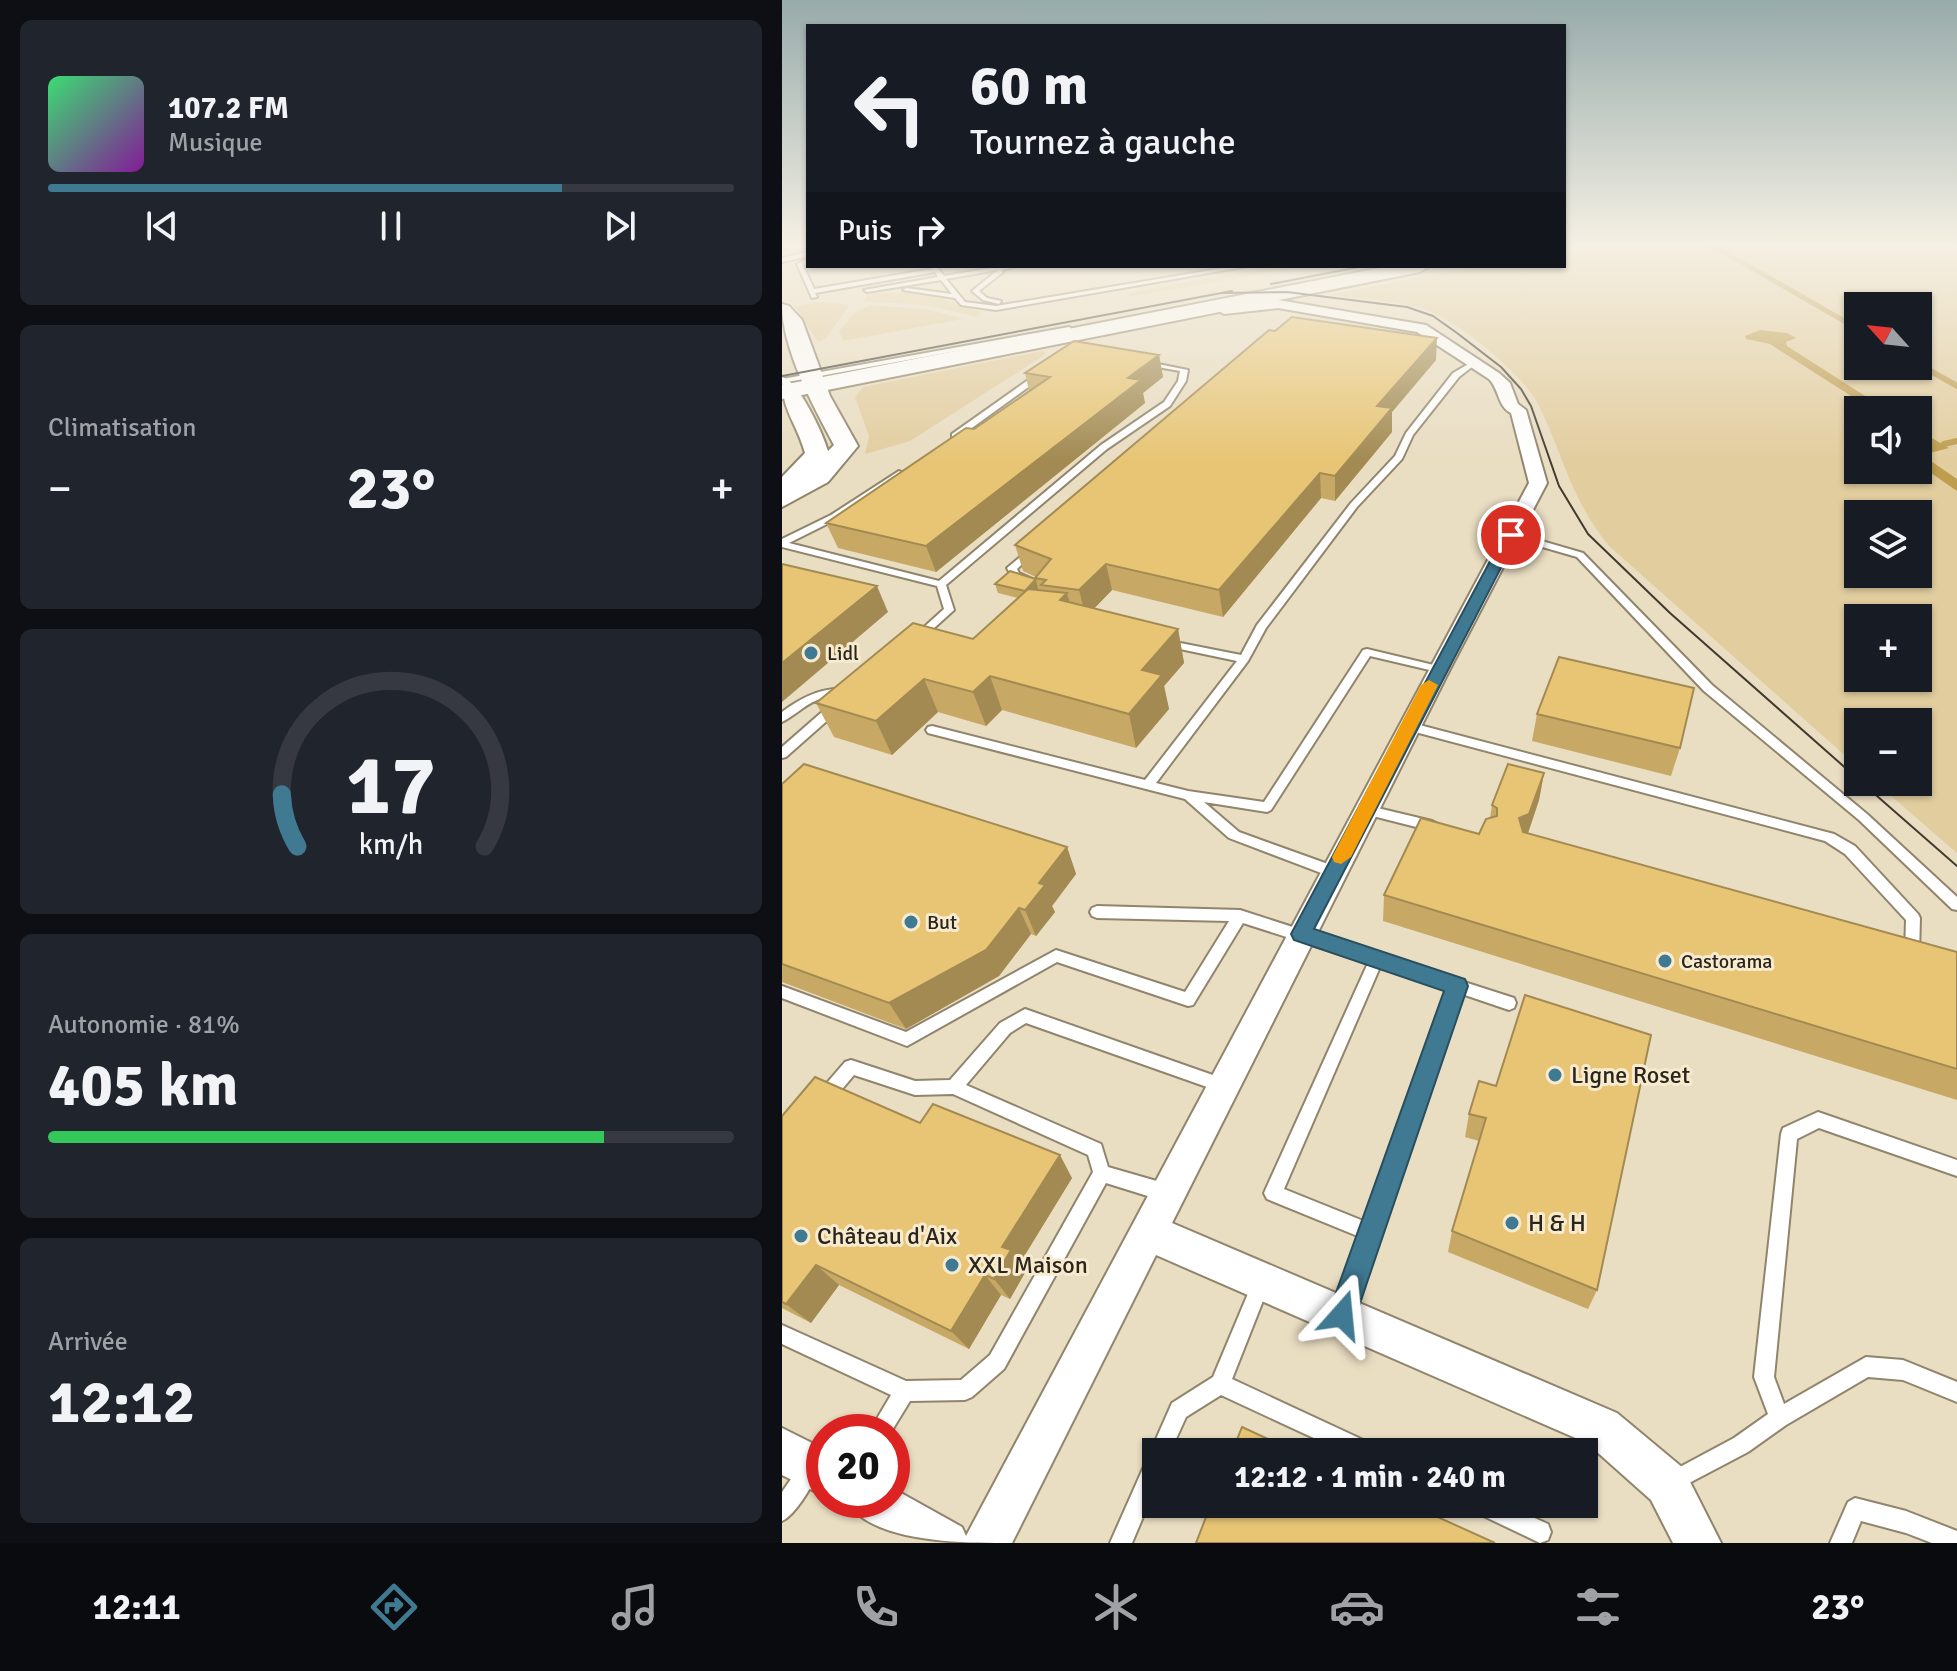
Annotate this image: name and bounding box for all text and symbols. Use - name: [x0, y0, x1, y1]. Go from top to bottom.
- text: 60 m: [970, 51, 1088, 120]
- icon: left: [838, 56, 942, 160]
- text: 107.2 FM: [168, 90, 289, 127]
- text: Tournez à gauche: [970, 120, 1236, 165]
- text: Musique: [168, 127, 263, 159]
- icon: previous: [140, 204, 184, 248]
- icon: pause: [369, 204, 413, 248]
- icon: next: [598, 204, 642, 248]
- icon: right: [908, 208, 952, 252]
- text: Puis: [838, 212, 892, 249]
- north arrow: [1844, 292, 1932, 380]
- map controls: [1844, 292, 1932, 796]
- button: sound: [1844, 396, 1932, 484]
- text: Climatisation: [48, 412, 197, 444]
- text: 23°: [347, 452, 435, 526]
- text: −: [48, 462, 72, 516]
- text: +: [710, 462, 734, 516]
- button: layers: [1844, 500, 1932, 588]
- pin: [1477, 501, 1545, 569]
- icon: arrive: [1489, 513, 1533, 557]
- button: +: [1844, 604, 1932, 692]
- place label: Lidl: [827, 641, 859, 666]
- marker: Lidl: [802, 644, 820, 662]
- button: −: [1844, 708, 1932, 796]
- text: 17: [346, 735, 436, 837]
- text: km/h: [359, 828, 423, 863]
- place label: But: [927, 910, 957, 935]
- marker: But: [902, 913, 920, 931]
- place label: Castorama: [1681, 949, 1772, 974]
- marker: Castorama: [1656, 952, 1674, 970]
- text: Autonomie · 81%: [48, 1009, 240, 1041]
- text: 405 km: [48, 1049, 238, 1123]
- place label: Ligne Roset: [1571, 1060, 1690, 1090]
- marker: Ligne Roset: [1546, 1066, 1564, 1084]
- place label: H & H: [1528, 1208, 1586, 1238]
- marker: H & H: [1503, 1214, 1521, 1232]
- place label: Château d'Aix: [817, 1221, 957, 1251]
- marker: Château d'Aix: [792, 1227, 810, 1245]
- place label: XXL Maison: [968, 1250, 1088, 1280]
- marker: XXL Maison: [943, 1256, 961, 1274]
- position arrow: [1300, 1273, 1384, 1357]
- text: Arrivée: [48, 1326, 128, 1358]
- text: 12:12: [48, 1366, 195, 1440]
- speed limit sign: 20: [806, 1414, 910, 1518]
- text: 12:12 · 1 min · 240 m: [1234, 1459, 1506, 1496]
- icon: directions: [366, 1579, 422, 1635]
- icon: music: [607, 1579, 663, 1635]
- icon: phone: [848, 1579, 904, 1635]
- icon: climate: [1088, 1579, 1144, 1635]
- icon: car: [1329, 1579, 1385, 1635]
- icon: filters: [1570, 1579, 1626, 1635]
- text: 12:11: [92, 1585, 181, 1630]
- text: 23°: [1811, 1585, 1864, 1630]

